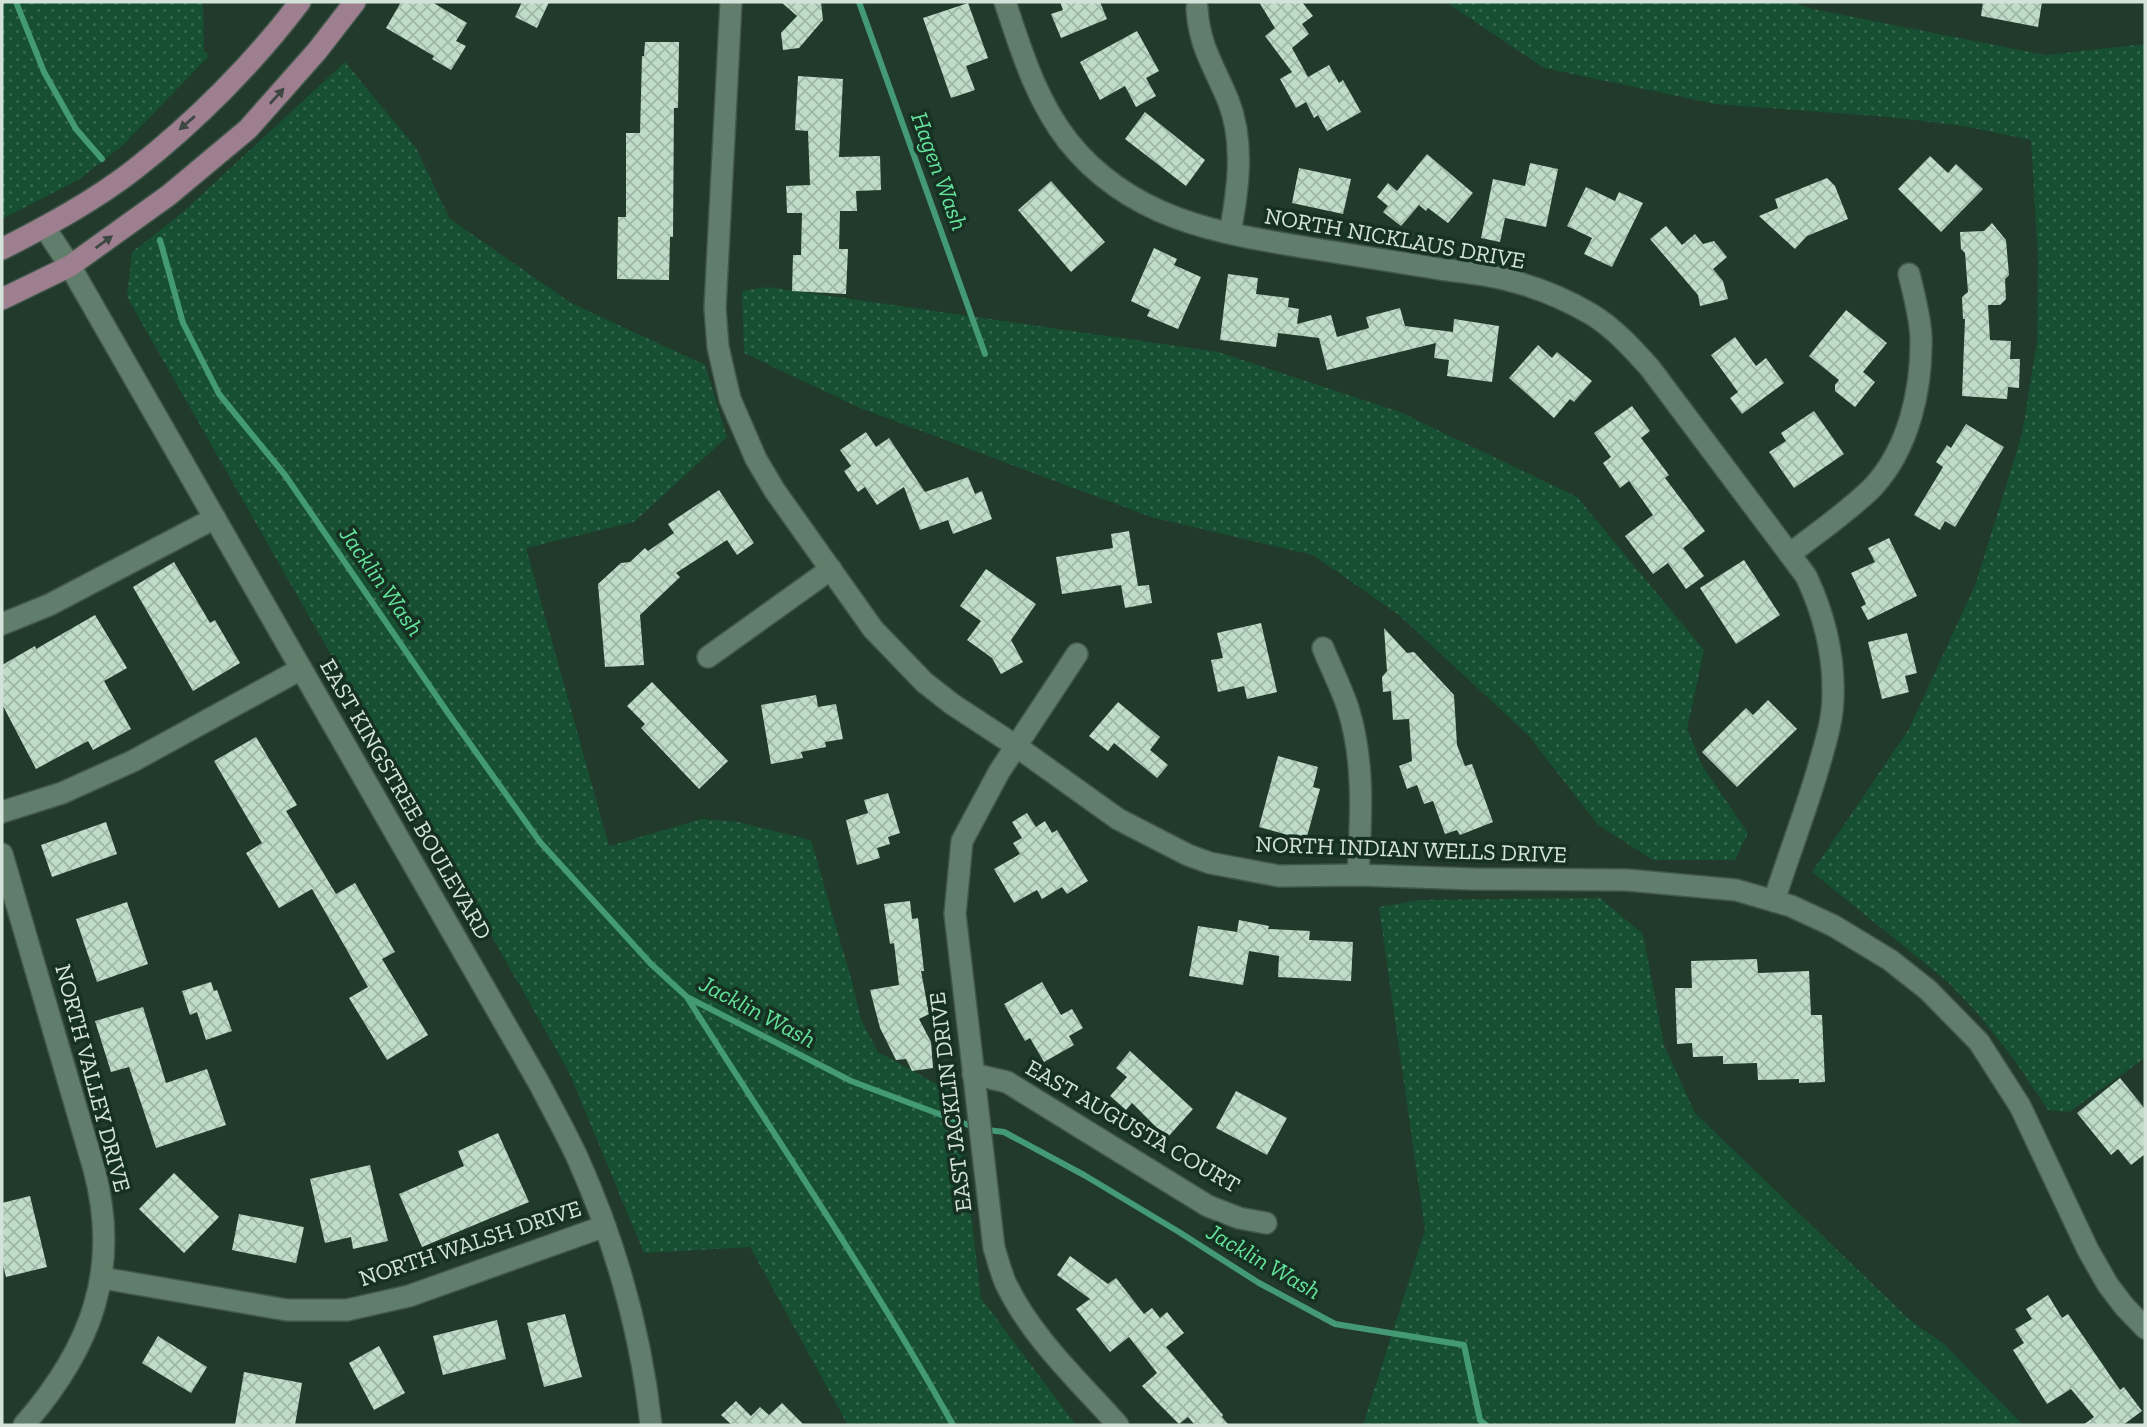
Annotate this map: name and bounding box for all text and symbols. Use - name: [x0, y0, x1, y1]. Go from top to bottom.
- one-way arrow: [269, 87, 285, 105]
- water label: Hagen Wash: [905, 108, 975, 234]
- one-way arrow: [178, 115, 196, 131]
- street label: NORTH NICKLAUS DRIVE: [1262, 201, 1528, 275]
- one-way arrow: [95, 235, 113, 249]
- water label: Jacklin Wash: [333, 520, 430, 641]
- street label: EAST KINGSTREE BOULEVARD: [314, 654, 498, 944]
- street label: NORTH INDIAN WELLS DRIVE: [1255, 830, 1567, 868]
- street label: NORTH VALLEY DRIVE: [49, 961, 137, 1195]
- water label: Jacklin Wash: [694, 968, 821, 1054]
- street label: EAST JACKLIN DRIVE: [923, 991, 977, 1213]
- street label: EAST AUGUSTA COURT: [1021, 1053, 1245, 1199]
- street label: NORTH WALSH DRIVE: [356, 1194, 584, 1292]
- water label: Jacklin Wash: [1201, 1216, 1326, 1305]

